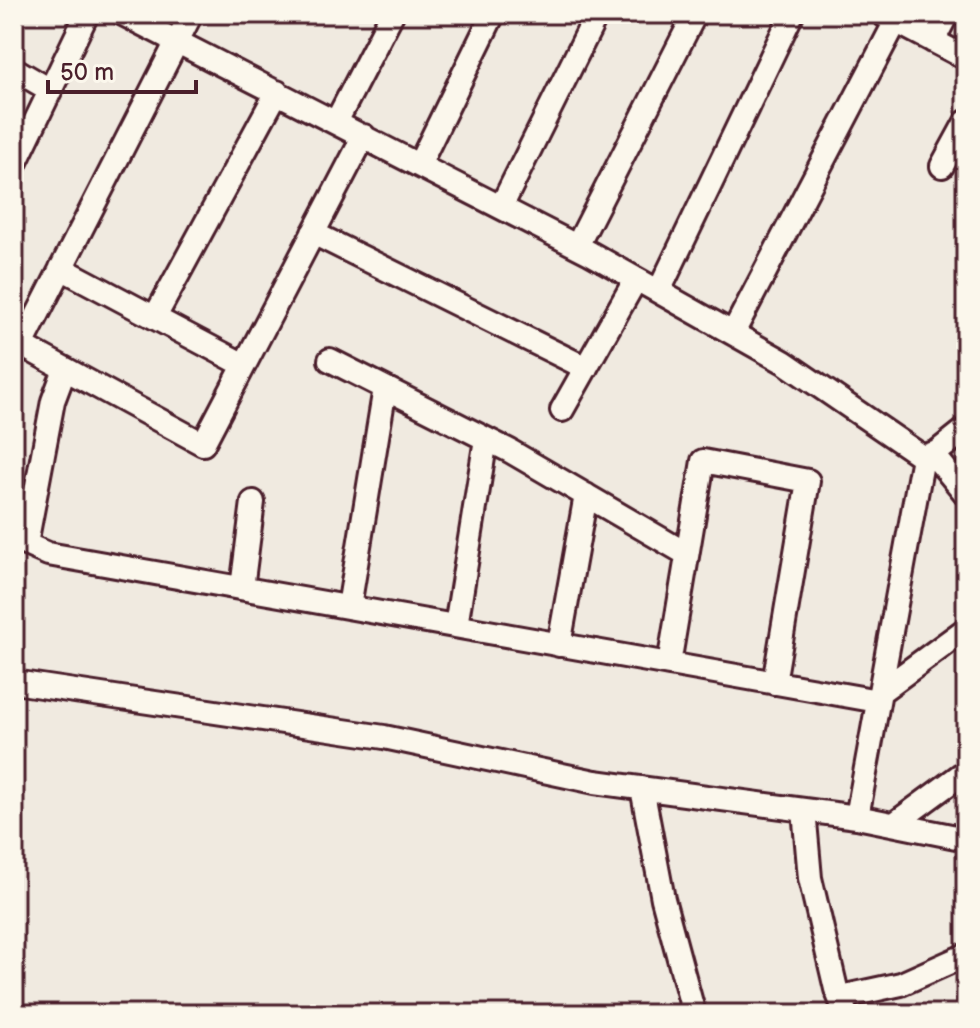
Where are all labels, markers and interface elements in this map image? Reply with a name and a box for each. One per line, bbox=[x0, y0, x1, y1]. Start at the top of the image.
scale bar bbox=[48, 44, 196, 94]
text: 50 m bbox=[60, 58, 114, 87]

